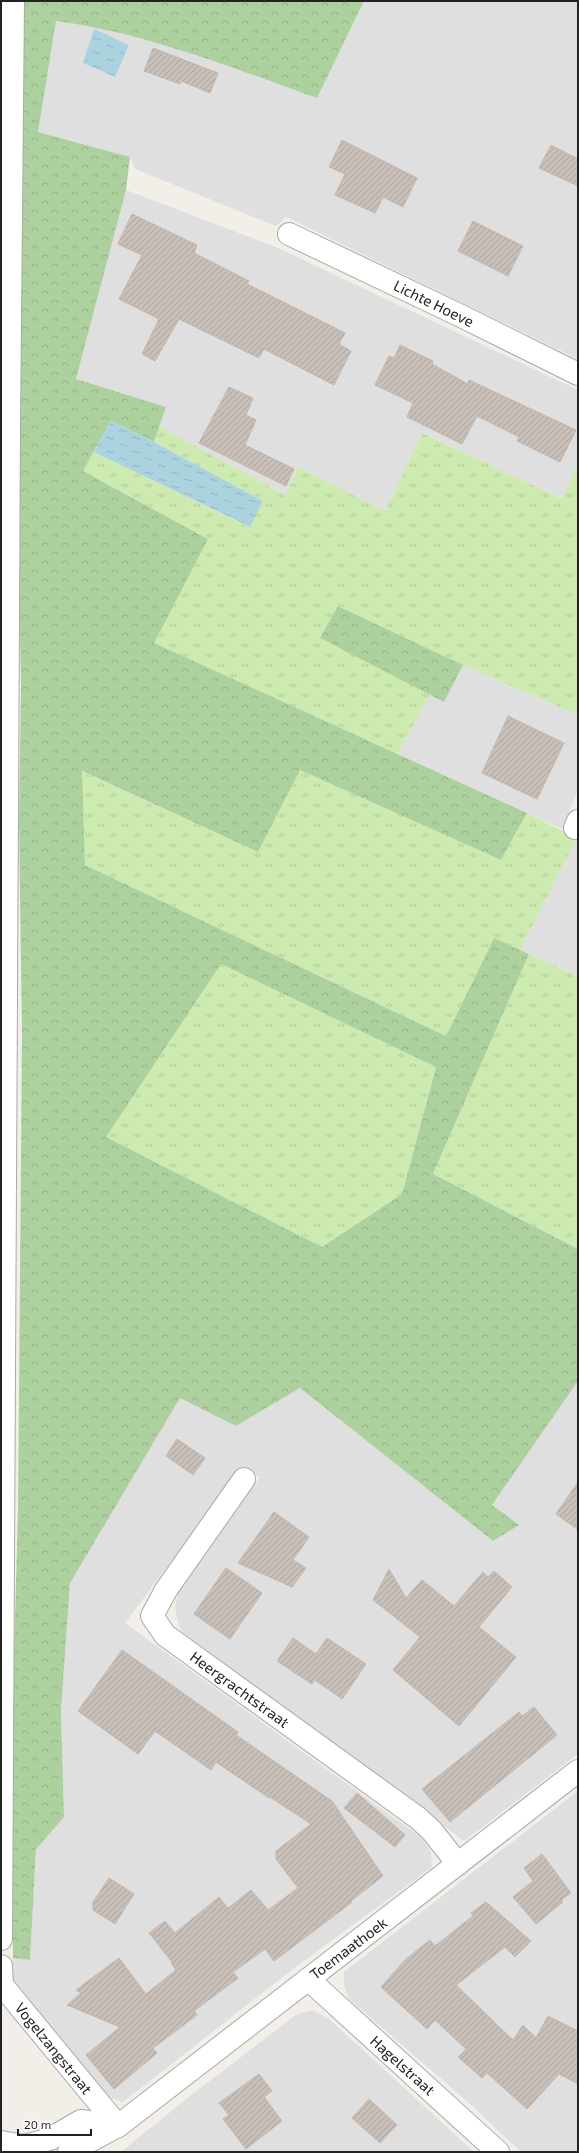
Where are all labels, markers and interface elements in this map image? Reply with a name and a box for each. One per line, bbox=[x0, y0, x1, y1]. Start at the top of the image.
street label: Lichte Hoeve bbox=[391, 276, 477, 330]
street label: Heergrachtstraat bbox=[187, 1647, 293, 1731]
street label: Toemaathoek bbox=[306, 1913, 390, 1983]
street label: Vogelzangstraat bbox=[12, 1999, 97, 2098]
street label: Hagelstraat bbox=[367, 2031, 439, 2099]
scale bar bbox=[18, 2111, 91, 2137]
text: 20 m bbox=[24, 2117, 51, 2131]

